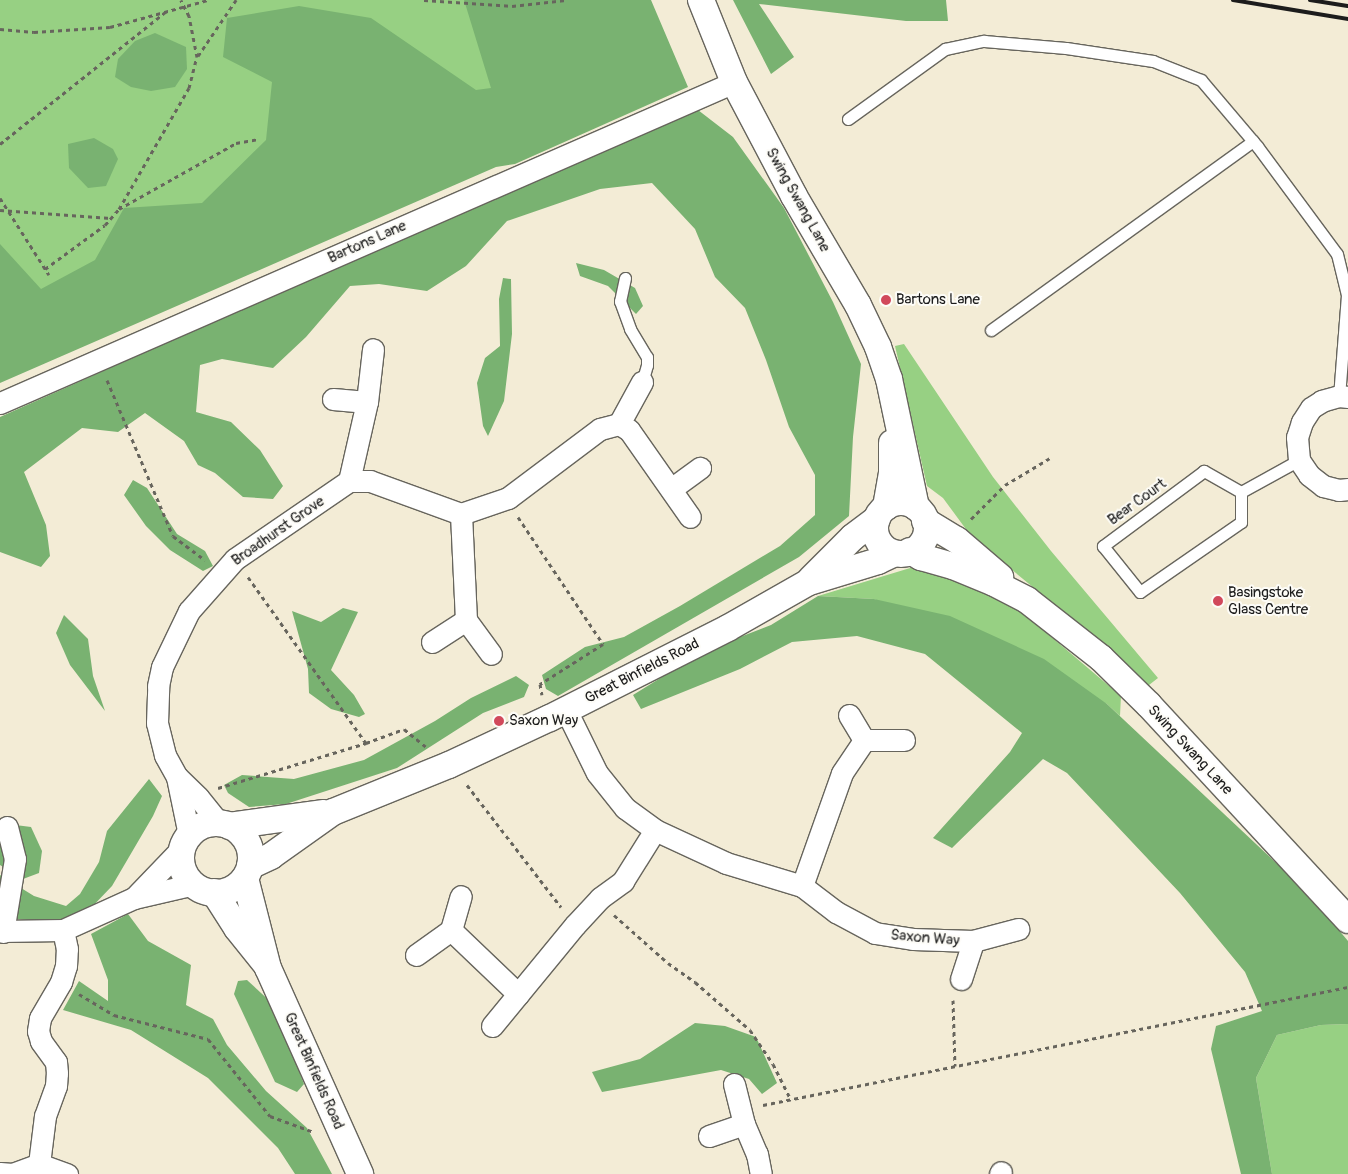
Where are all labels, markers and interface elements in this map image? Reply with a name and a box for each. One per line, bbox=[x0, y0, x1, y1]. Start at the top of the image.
street label: Swing Swang Lane bbox=[762, 145, 834, 255]
street label: Bartons Lane bbox=[325, 217, 409, 267]
place label: Bartons Lane bbox=[896, 291, 980, 309]
marker: Bartons Lane bbox=[880, 294, 892, 306]
street label: Bear Court bbox=[1104, 475, 1170, 529]
street label: Broadhurst Grove bbox=[228, 492, 328, 570]
place label: Basingstoke Glass Centre bbox=[1228, 583, 1308, 618]
marker: Basingstoke Glass Centre bbox=[1212, 595, 1224, 607]
street label: Great Binfields Road bbox=[582, 634, 702, 708]
street label: Swing Swang Lane bbox=[1144, 701, 1236, 799]
place label: Saxon Way bbox=[509, 712, 578, 730]
marker: Saxon Way bbox=[493, 715, 505, 727]
street label: Saxon Way bbox=[890, 926, 960, 950]
street label: Great Binfields Road bbox=[280, 1010, 348, 1132]

